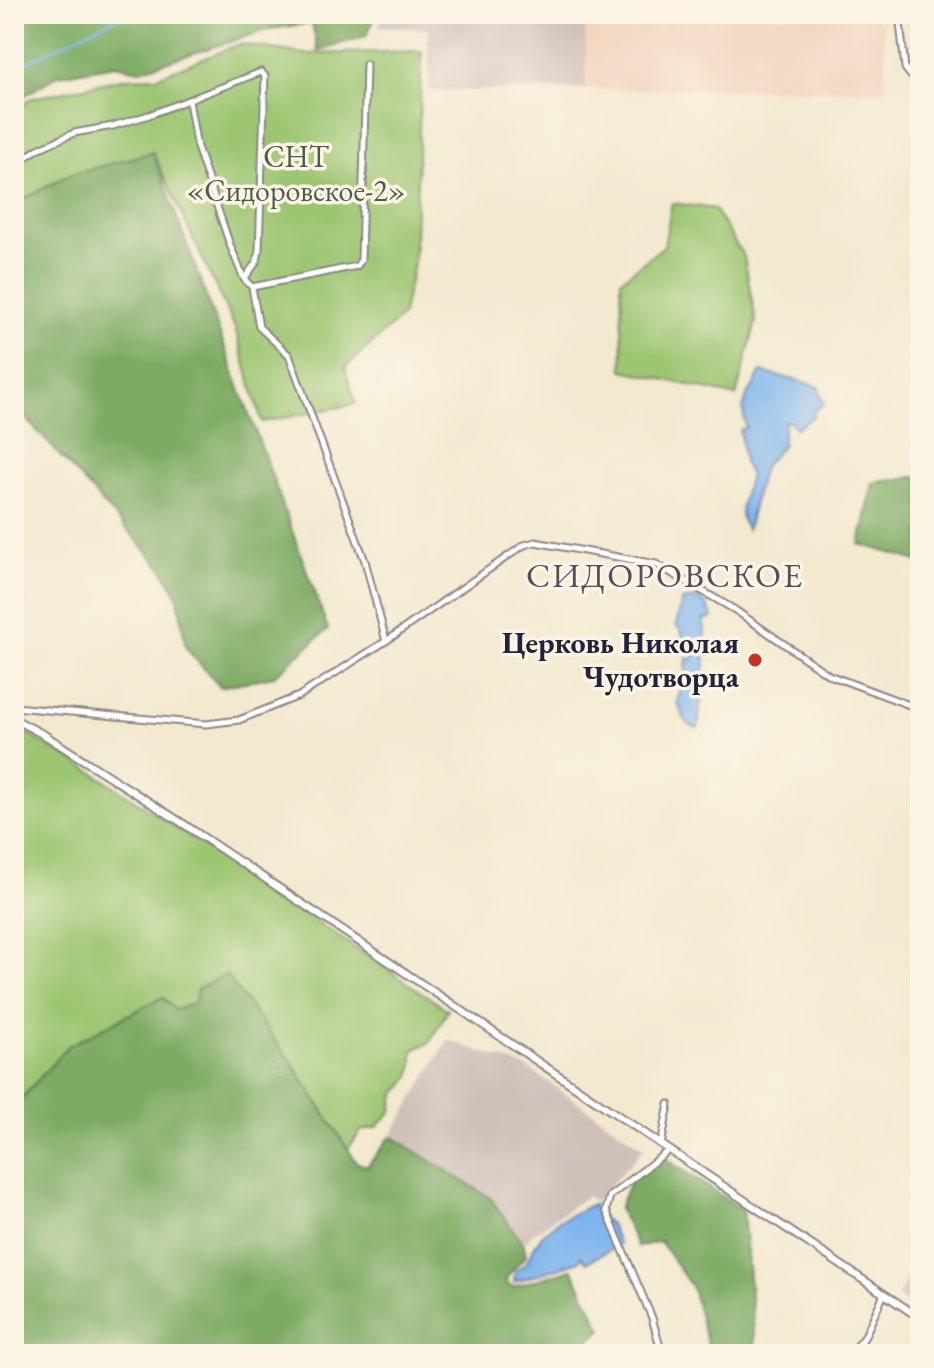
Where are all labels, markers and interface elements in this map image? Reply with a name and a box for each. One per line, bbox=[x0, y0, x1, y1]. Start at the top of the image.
park label: СНТ «Сидоровское-2» bbox=[186, 137, 406, 210]
district label: СИДОРОВСКОЕ bbox=[526, 553, 804, 597]
place label: Церковь Николая Чудотворца bbox=[502, 623, 740, 696]
marker: Церковь Николая Чудотворца bbox=[746, 651, 764, 669]

